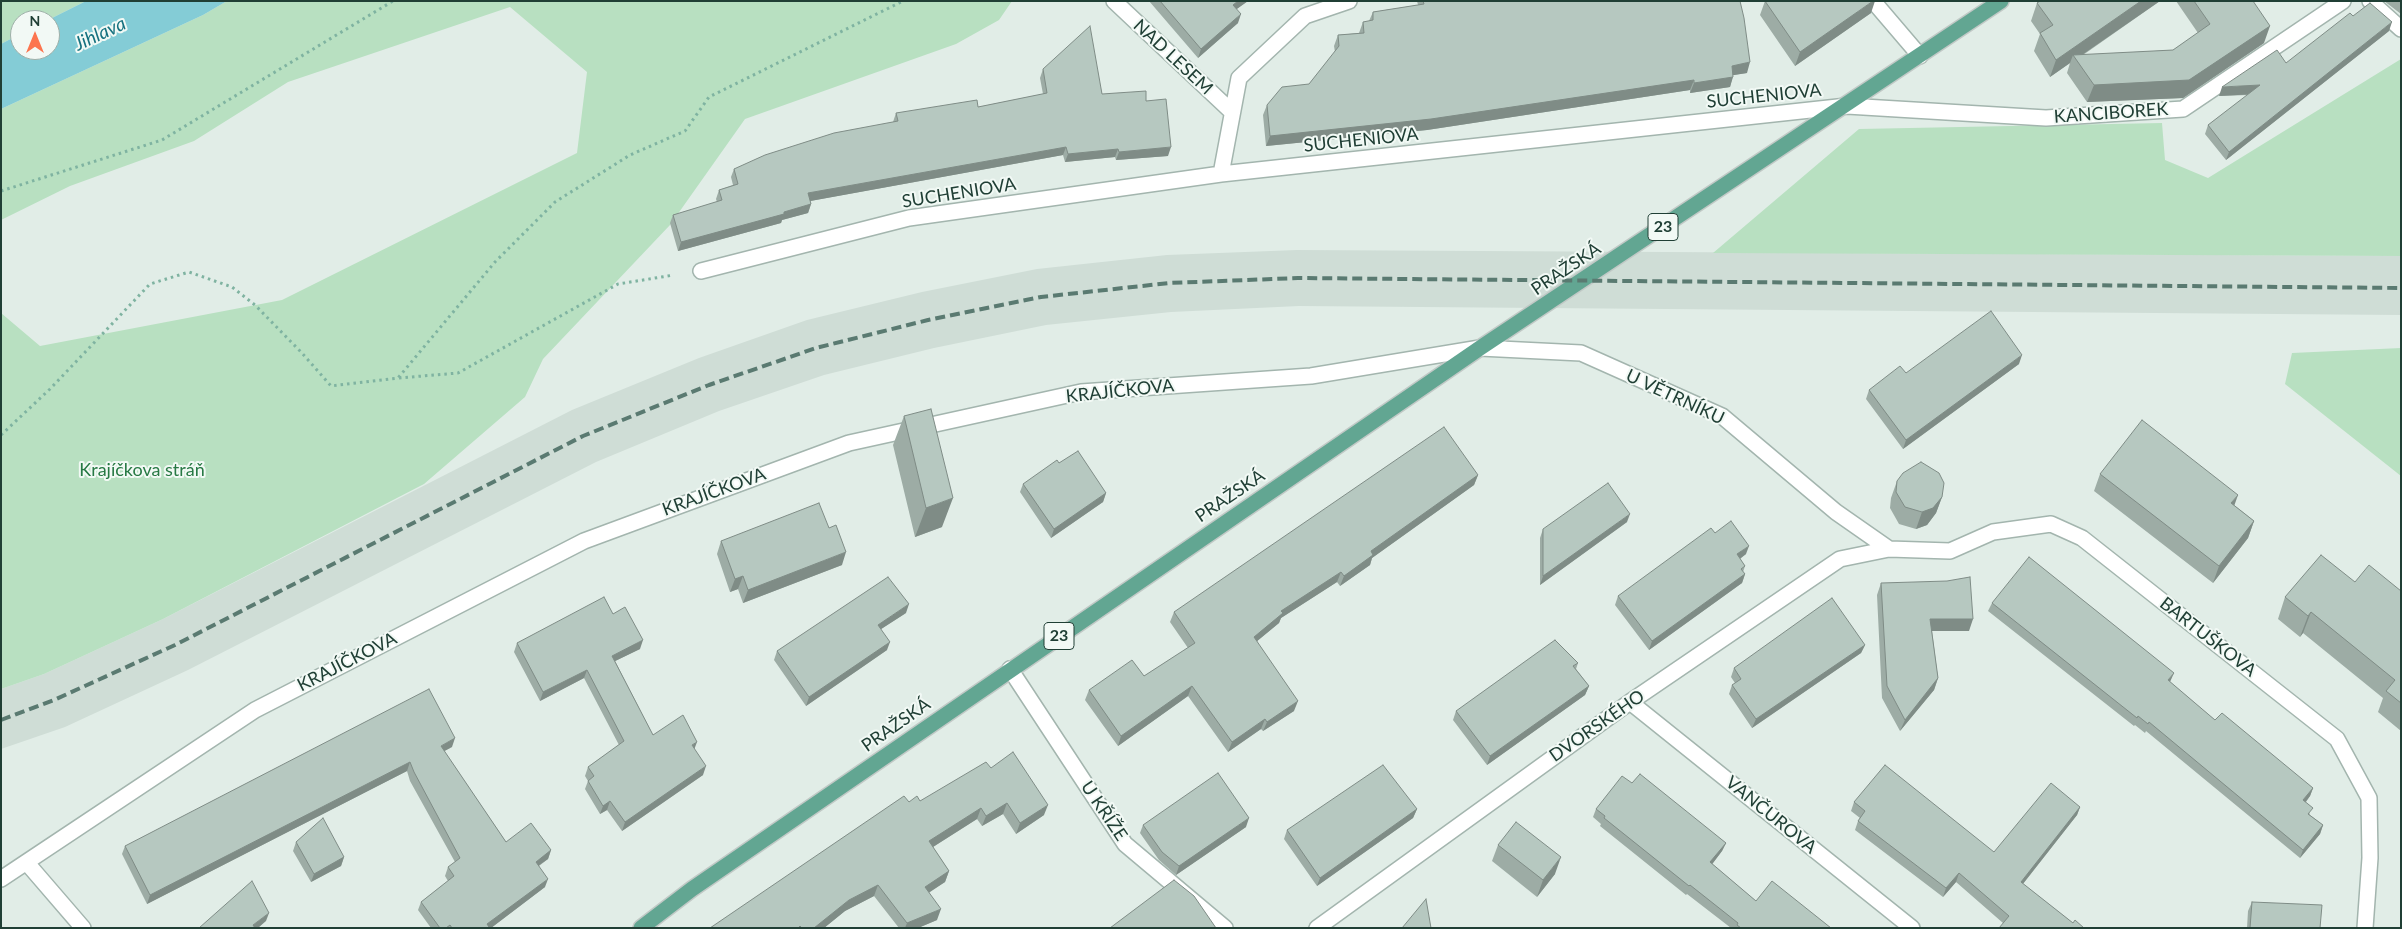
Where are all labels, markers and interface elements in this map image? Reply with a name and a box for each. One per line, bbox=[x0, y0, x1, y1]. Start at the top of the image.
north arrow bbox=[10, 10, 60, 60]
text: N bbox=[30, 12, 40, 29]
water label: Jihlava bbox=[71, 12, 129, 56]
street label: NAD LESEM bbox=[1129, 15, 1217, 99]
street label: SUCHENIOVA bbox=[1705, 79, 1823, 113]
street label: KANCIBOREK bbox=[2053, 98, 2169, 128]
street label: SUCHENIOVA bbox=[1302, 123, 1420, 157]
street label: SUCHENIOVA bbox=[900, 173, 1018, 213]
road number: 23 bbox=[1648, 213, 1678, 240]
street label: PRAŽSKÁ bbox=[1527, 238, 1605, 300]
street label: U VĚTRNÍKU bbox=[1622, 365, 1728, 429]
street label: KRAJÍČKOVA bbox=[1065, 375, 1175, 407]
park label: Krajíčkova stráň bbox=[79, 459, 205, 481]
street label: KRAJÍČKOVA bbox=[659, 463, 769, 521]
street label: PRAŽSKÁ bbox=[1191, 465, 1269, 527]
street label: BARTUŠKOVA bbox=[2155, 593, 2261, 681]
road number: 23 bbox=[1044, 622, 1074, 650]
street label: KRAJÍČKOVA bbox=[294, 628, 400, 696]
street label: DVORSKÉHO bbox=[1545, 685, 1649, 767]
street label: PRAŽSKÁ bbox=[857, 694, 935, 756]
street label: VANČUROVA bbox=[1721, 772, 1821, 858]
street label: U KŘÍŽE bbox=[1076, 777, 1132, 845]

